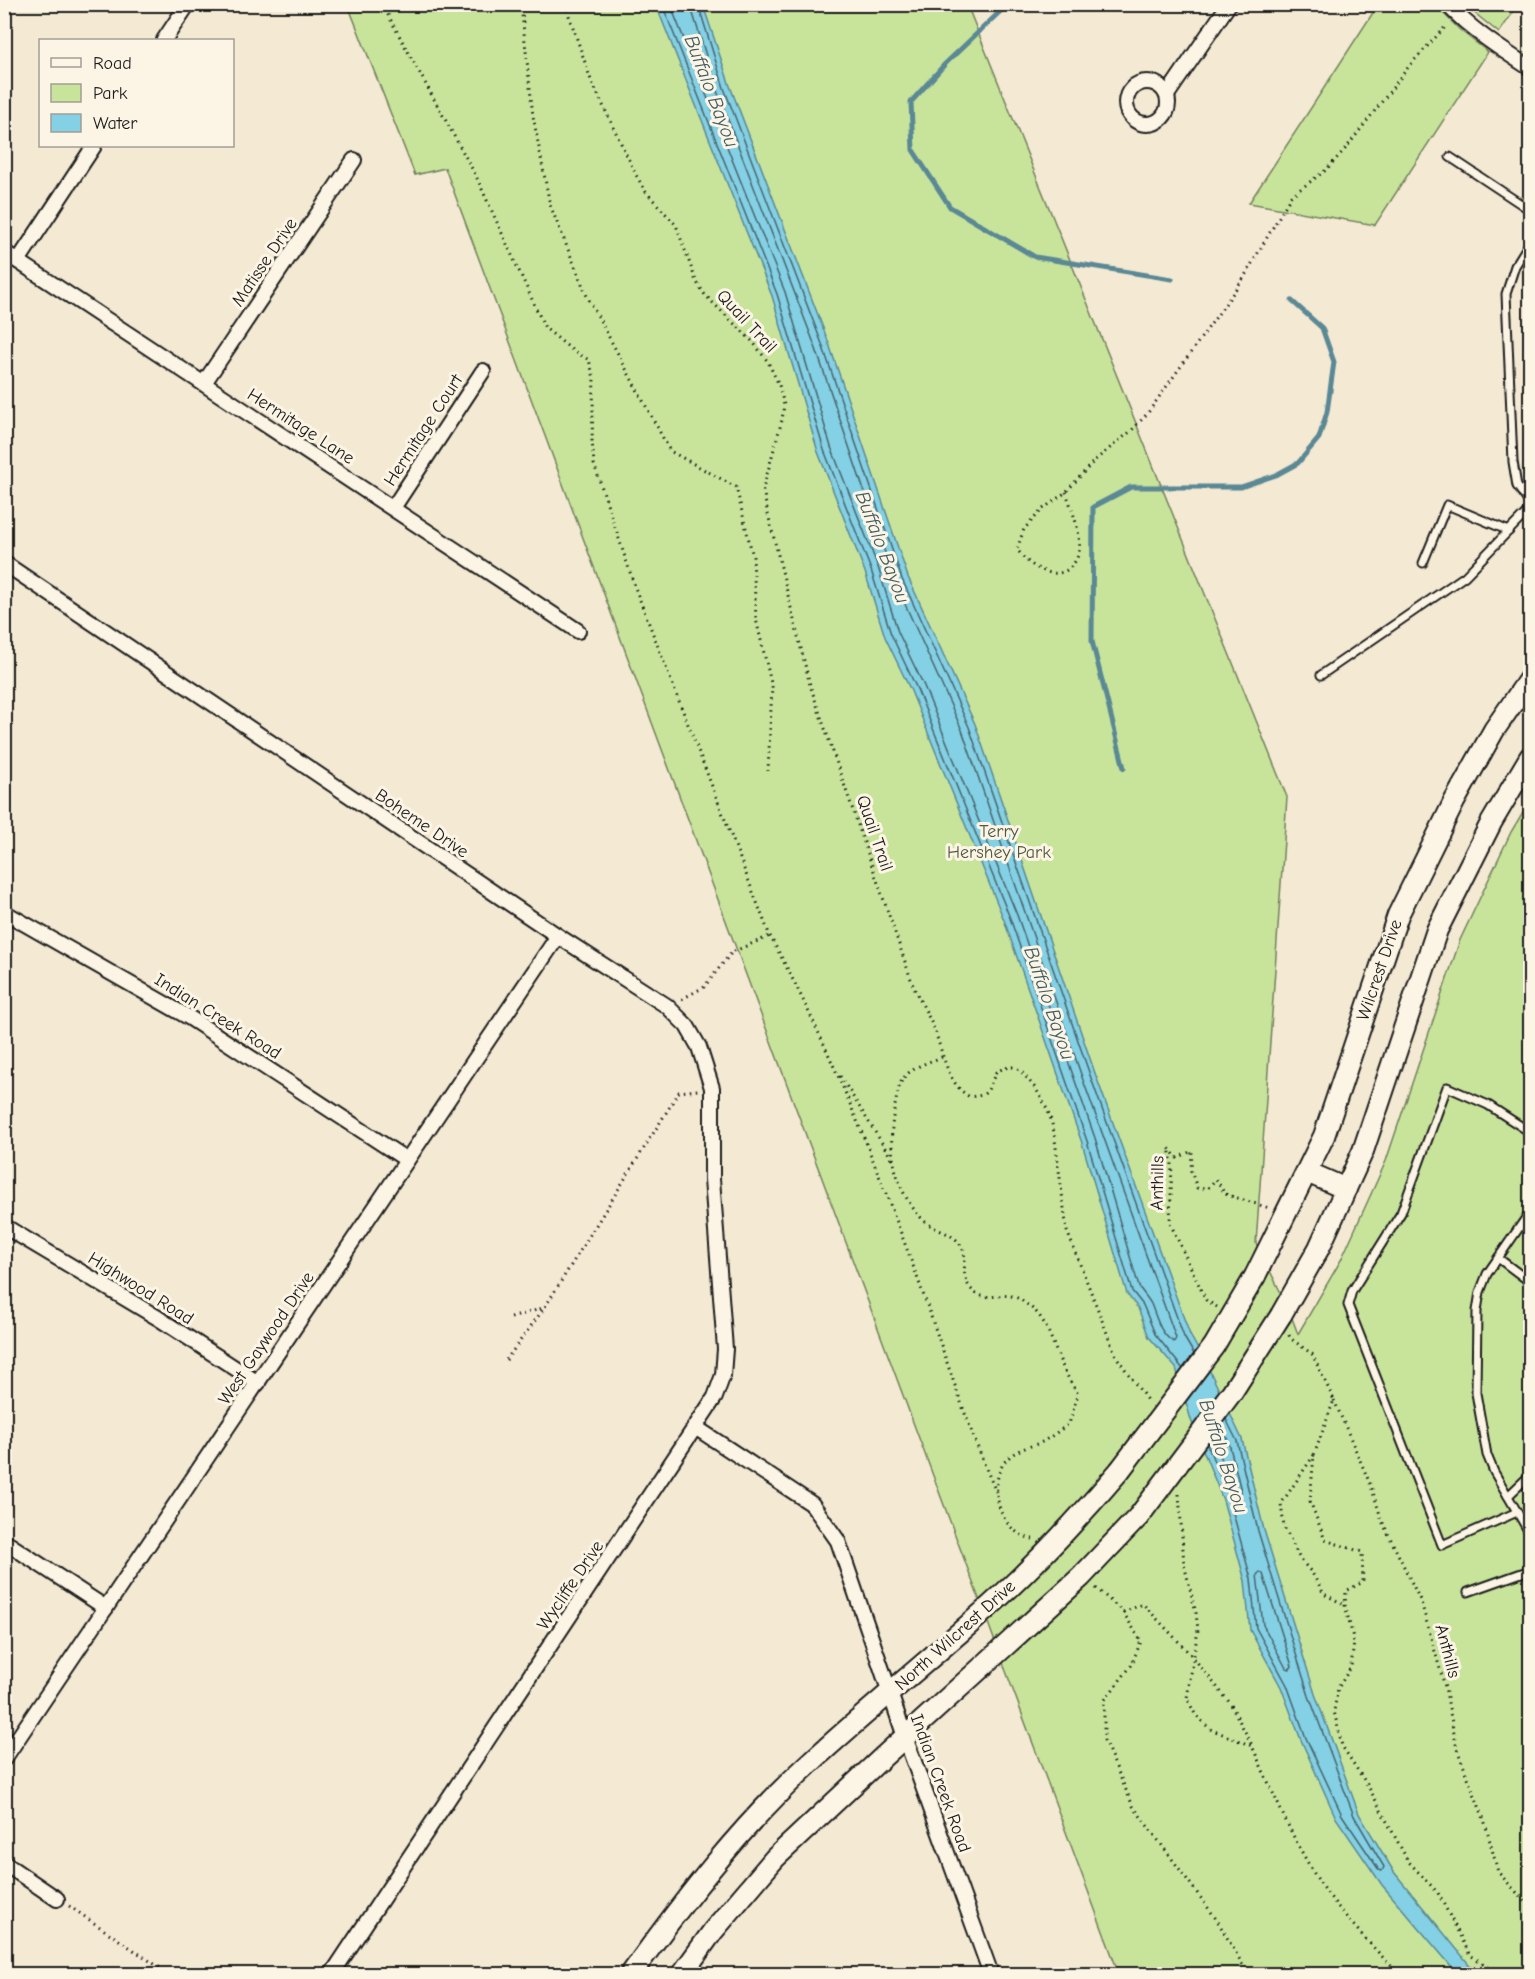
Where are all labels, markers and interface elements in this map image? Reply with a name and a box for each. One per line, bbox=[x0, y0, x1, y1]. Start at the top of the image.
water label: Buffalo Bayou bbox=[680, 32, 743, 151]
legend bbox=[39, 39, 234, 147]
text: Road bbox=[93, 53, 132, 74]
text: Park bbox=[93, 83, 128, 104]
text: Water bbox=[93, 113, 138, 134]
street label: Matisse Drive bbox=[227, 214, 302, 311]
street label: Quail Trail bbox=[712, 285, 781, 357]
street label: Hermitage Court bbox=[380, 370, 468, 490]
street label: Hermitage Lane bbox=[243, 384, 358, 469]
water label: Buffalo Bayou bbox=[851, 488, 914, 607]
street label: Boheme Drive bbox=[371, 785, 472, 862]
street label: Quail Trail bbox=[852, 792, 897, 874]
park label: Terry Hershey Park bbox=[947, 821, 1051, 863]
street label: Wilcrest Drive bbox=[1352, 917, 1407, 1023]
water label: Buffalo Bayou bbox=[1019, 943, 1080, 1063]
street label: Indian Creek Road bbox=[151, 969, 285, 1064]
street label: Anthills bbox=[1147, 1155, 1168, 1211]
street label: Highwood Road bbox=[84, 1248, 197, 1329]
street label: West Gaywood Drive bbox=[214, 1268, 319, 1409]
water label: Buffalo Bayou bbox=[1194, 1396, 1253, 1516]
street label: Wycliffe Drive bbox=[533, 1536, 608, 1634]
street label: North Wilcrest Drive bbox=[891, 1576, 1020, 1695]
street label: Anthills bbox=[1430, 1622, 1465, 1680]
street label: Indian Creek Road bbox=[906, 1711, 975, 1855]

